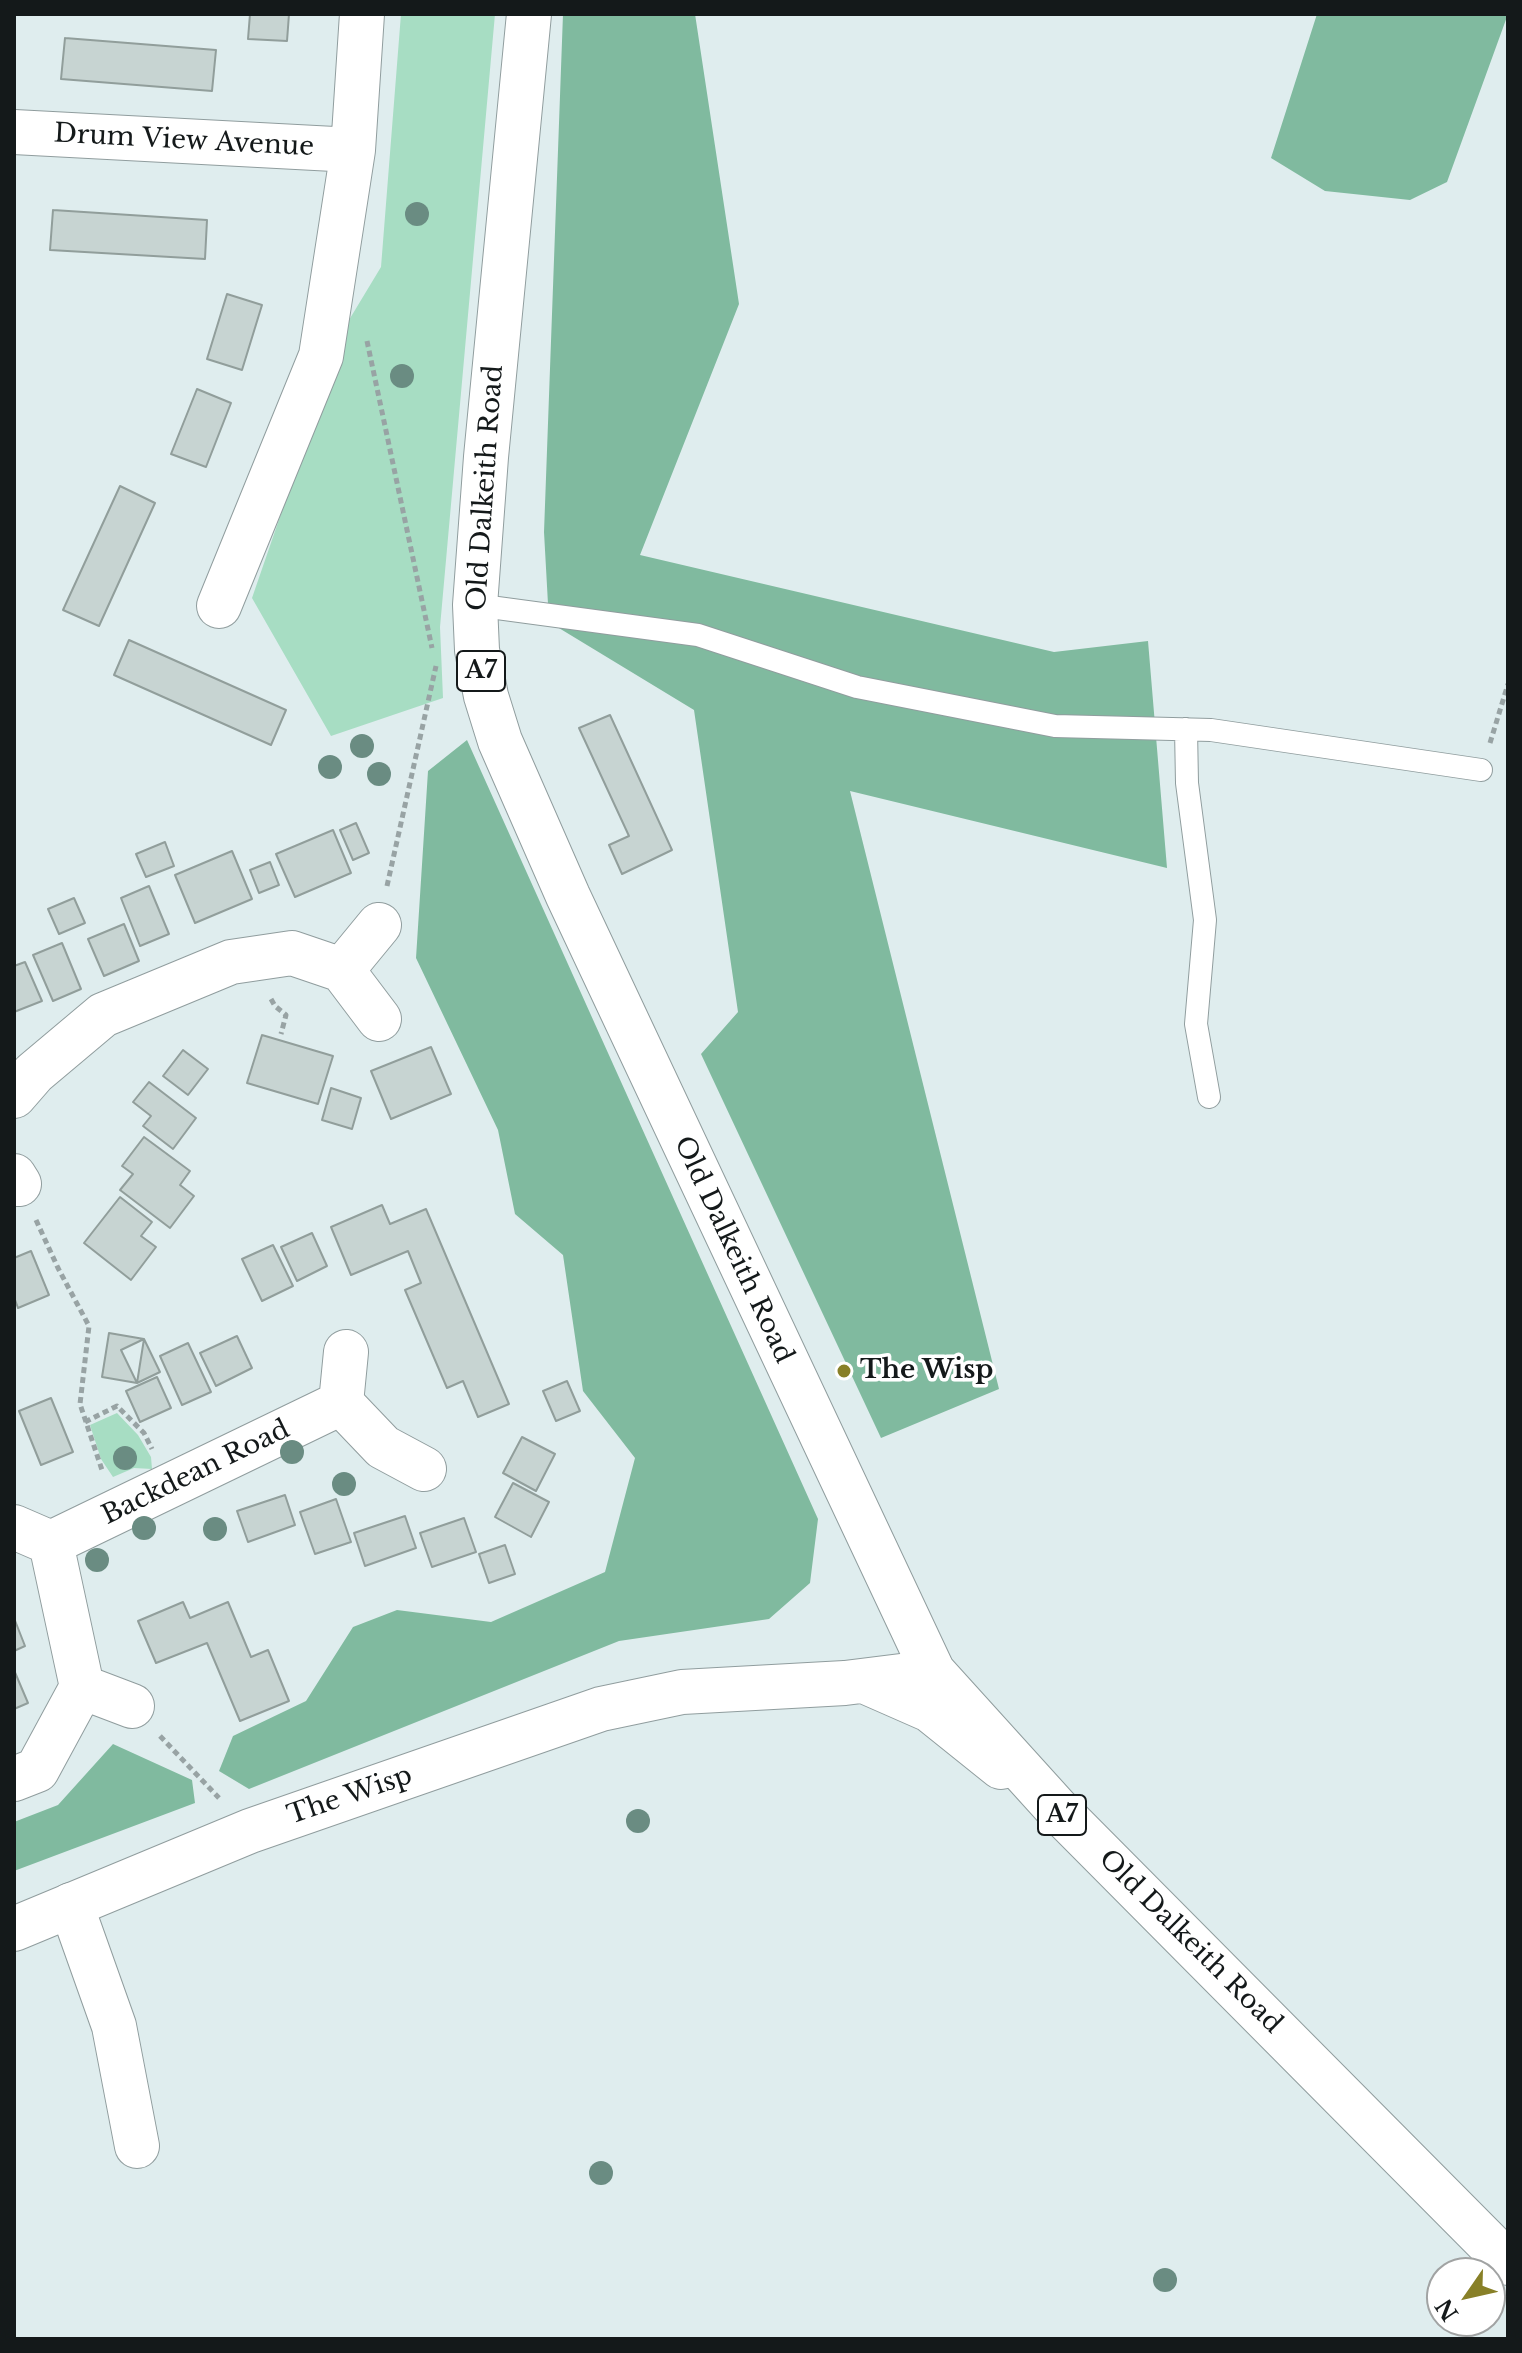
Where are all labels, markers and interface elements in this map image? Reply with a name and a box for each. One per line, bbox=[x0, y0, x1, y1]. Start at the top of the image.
street label: Drum View Avenue bbox=[53, 119, 315, 163]
street label: Old Dalkeith Road bbox=[462, 364, 510, 612]
road number: A7 bbox=[457, 651, 505, 691]
street label: Old Dalkeith Road bbox=[667, 1132, 799, 1368]
place label: The Wisp bbox=[860, 1355, 993, 1387]
marker: The Wisp bbox=[835, 1362, 853, 1380]
street label: Backdean Road bbox=[97, 1414, 295, 1532]
street label: The Wisp bbox=[284, 1760, 416, 1832]
road number: A7 bbox=[1038, 1795, 1086, 1835]
street label: Old Dalkeith Road bbox=[1092, 1844, 1288, 2040]
north arrow bbox=[1426, 2257, 1506, 2337]
text: N bbox=[1430, 2293, 1464, 2326]

